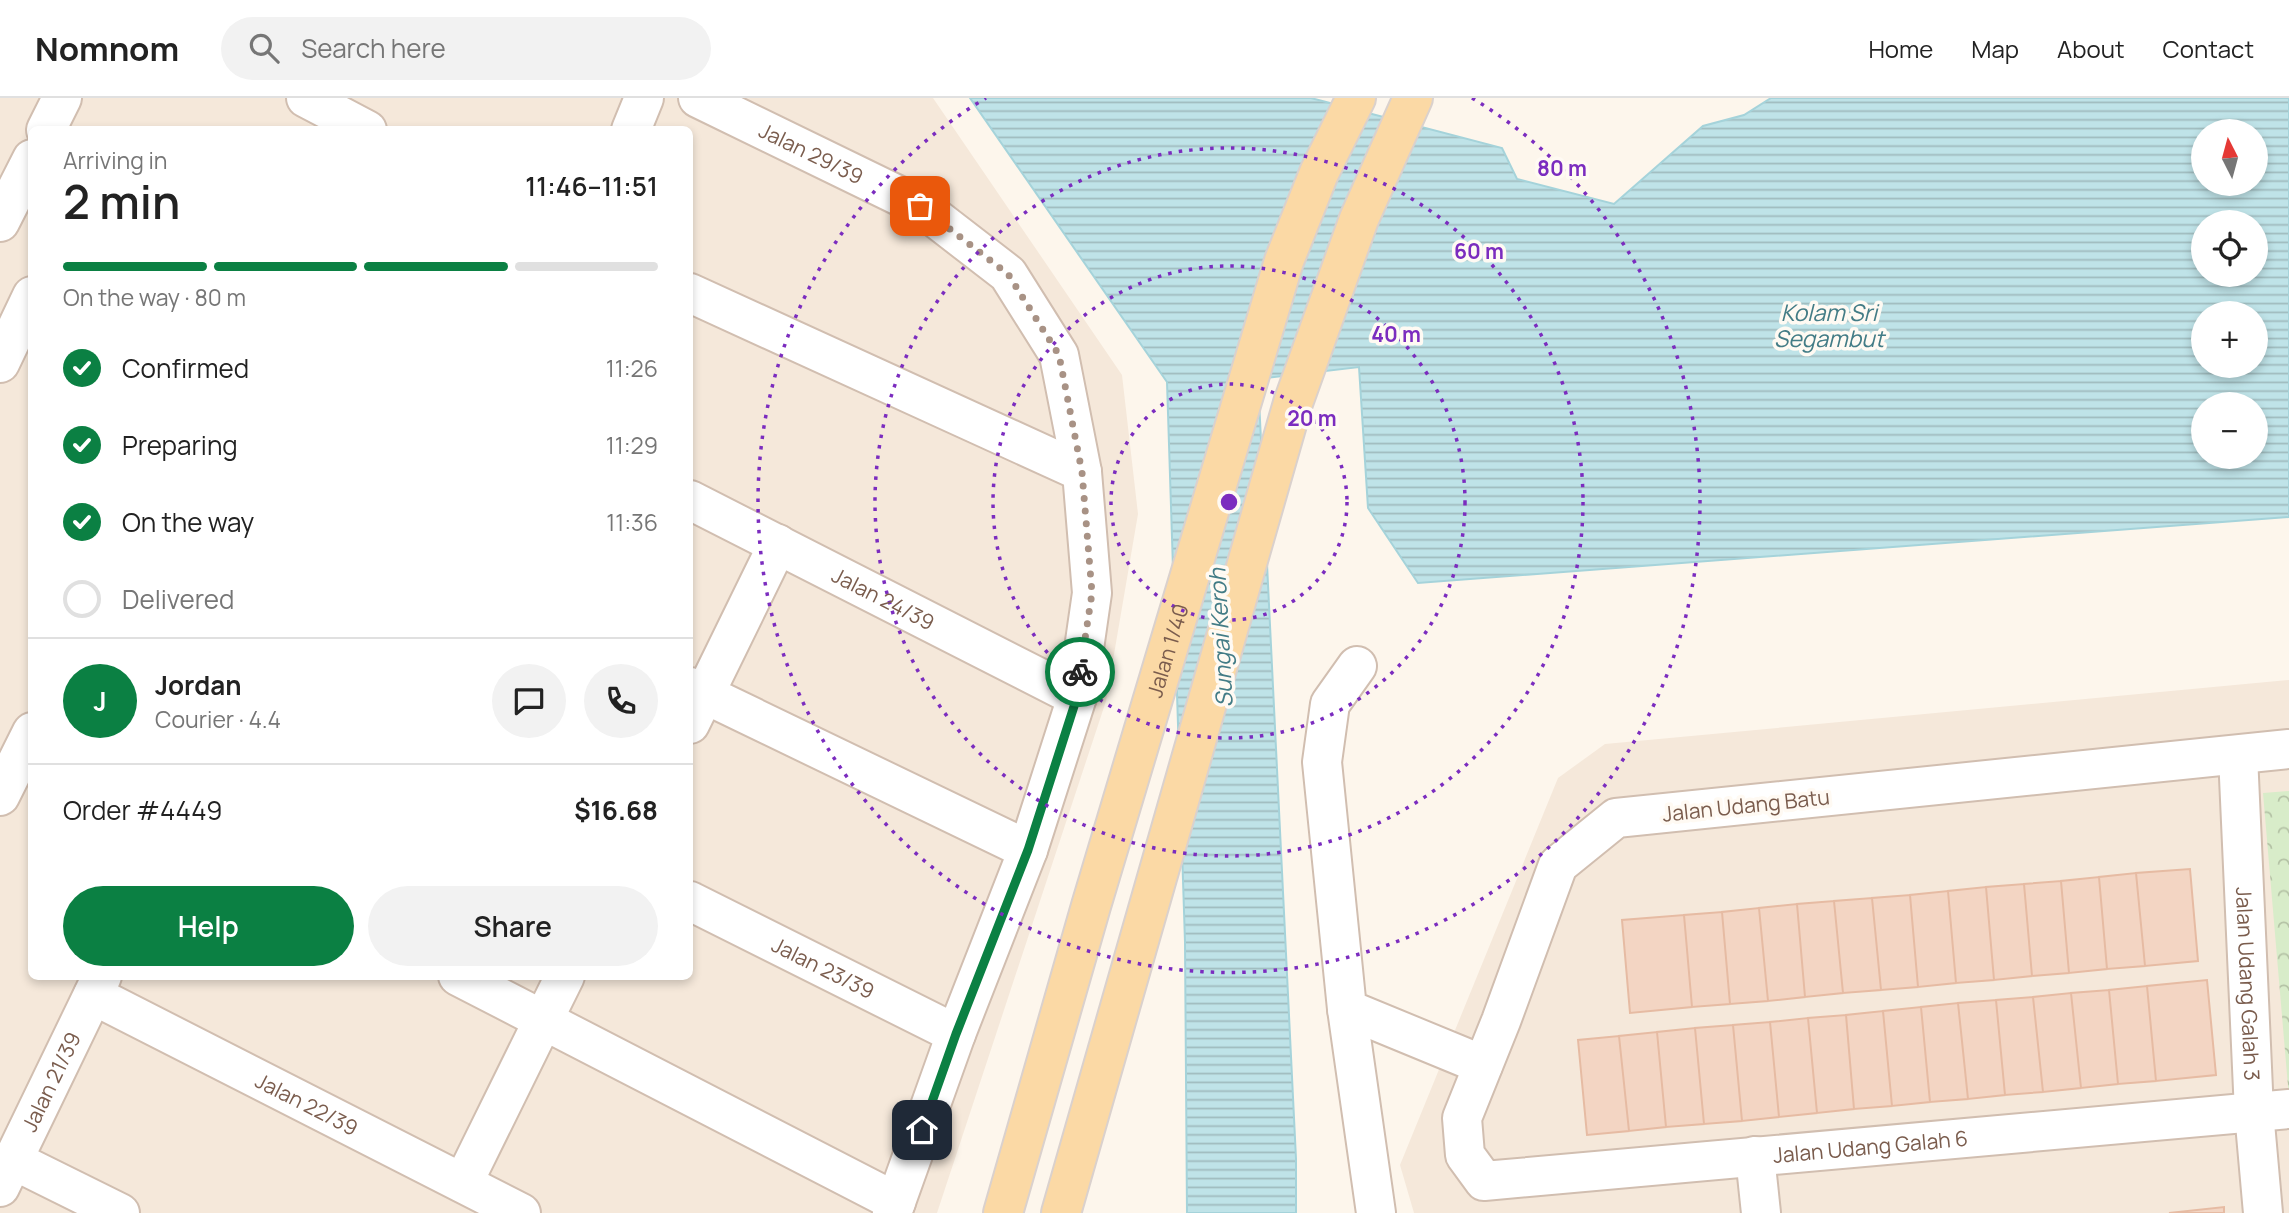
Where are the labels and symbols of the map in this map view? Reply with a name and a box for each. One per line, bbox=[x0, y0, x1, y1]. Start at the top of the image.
street label: Jalan 29/39 bbox=[755, 116, 868, 190]
north arrow bbox=[2191, 119, 2268, 196]
text: 80 m bbox=[1537, 154, 1587, 182]
pin bbox=[890, 176, 950, 236]
text: 60 m bbox=[1454, 237, 1504, 265]
water label: Kolam Sri Segambut bbox=[1774, 296, 1887, 354]
text: 40 m bbox=[1371, 320, 1421, 348]
text: 20 m bbox=[1287, 404, 1337, 432]
centre of rings bbox=[1217, 490, 1241, 514]
street label: Jalan 24/39 bbox=[827, 561, 939, 636]
water label: Sungai Keroh bbox=[1200, 566, 1240, 708]
street label: Jalan 1/40 bbox=[1140, 600, 1195, 701]
courier bbox=[1045, 637, 1115, 707]
street label: Jalan Udang Batu bbox=[1661, 782, 1831, 828]
street label: Jalan Udang Galah 3 bbox=[2230, 886, 2267, 1081]
street label: Jalan 23/39 bbox=[767, 930, 879, 1005]
street label: Jalan 21/39 bbox=[15, 1027, 87, 1136]
street label: Jalan 22/39 bbox=[251, 1066, 363, 1142]
pin bbox=[892, 1100, 952, 1160]
street label: Jalan Udang Galah 6 bbox=[1772, 1124, 1969, 1169]

